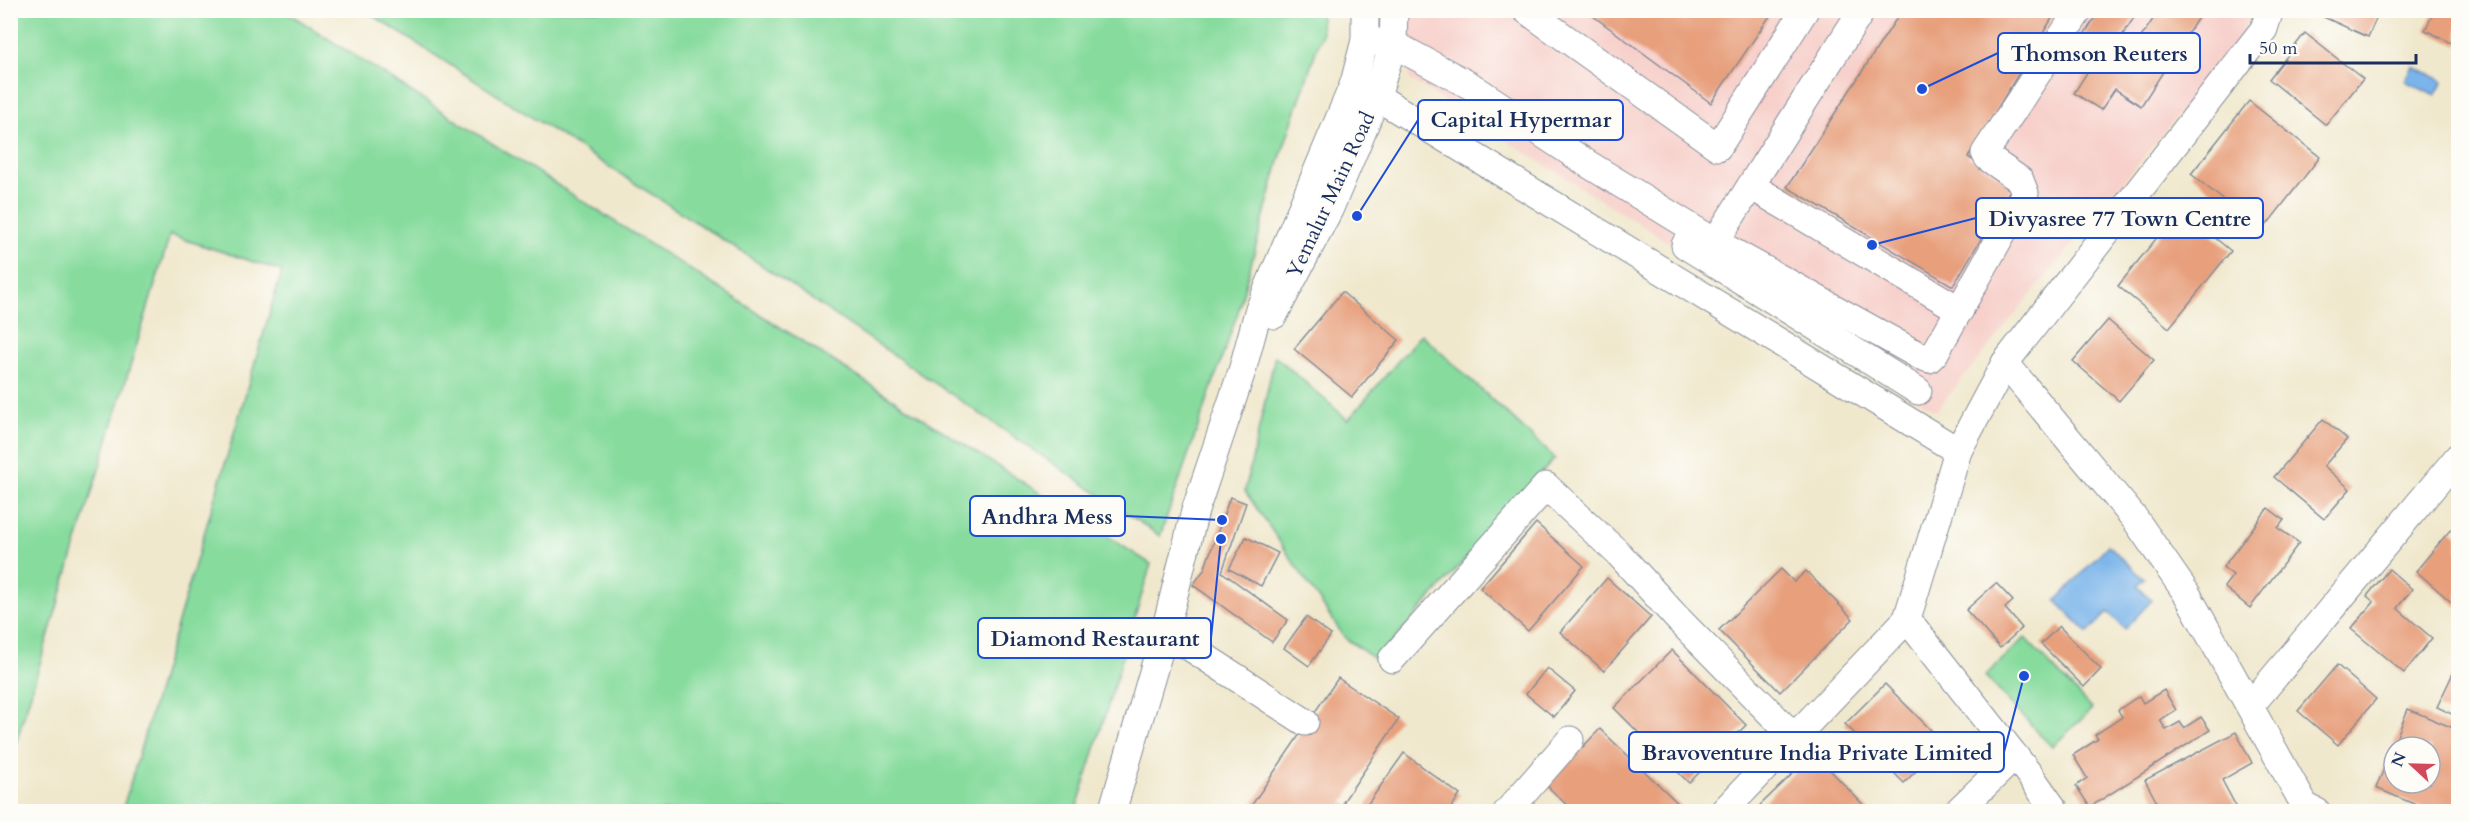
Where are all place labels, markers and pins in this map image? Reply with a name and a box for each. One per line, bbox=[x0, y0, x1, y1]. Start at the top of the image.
callout: Thomson Reuters bbox=[1998, 33, 2200, 73]
callout: Capital Hypermar bbox=[1418, 100, 1623, 140]
callout: Divyasree 77 Town Centre bbox=[1976, 198, 2263, 238]
callout: Andhra Mess bbox=[970, 496, 1125, 536]
callout: Diamond Restaurant bbox=[978, 618, 1211, 658]
callout: Bravoventure India Private Limited bbox=[1629, 732, 2004, 772]

